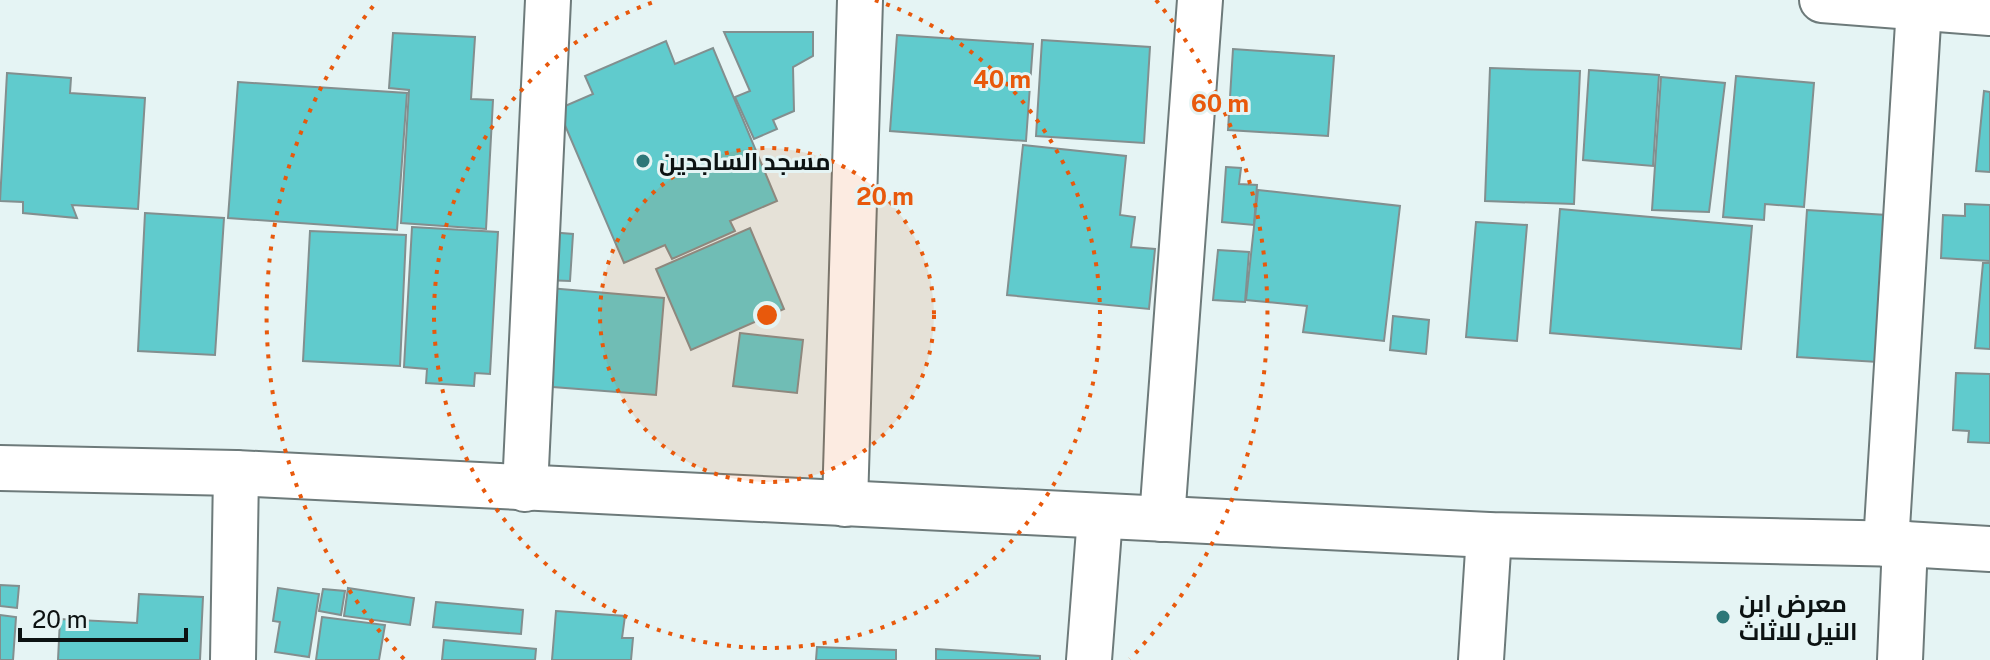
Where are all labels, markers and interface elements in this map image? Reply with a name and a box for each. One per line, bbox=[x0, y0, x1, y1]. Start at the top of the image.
text: 40 m bbox=[973, 65, 1031, 93]
text: 60 m bbox=[1191, 89, 1249, 117]
place label: مسجد الساجدين bbox=[659, 147, 831, 176]
marker: مسجد الساجدين bbox=[634, 152, 652, 170]
text: 20 m bbox=[856, 182, 914, 210]
centre of rings bbox=[753, 301, 781, 329]
place label: معرض ابن النيل للاثاث bbox=[1739, 589, 1857, 646]
scale bar bbox=[20, 592, 186, 642]
text: 20 m bbox=[32, 605, 88, 633]
marker: معرض ابن النيل للاثاث bbox=[1714, 608, 1732, 626]

